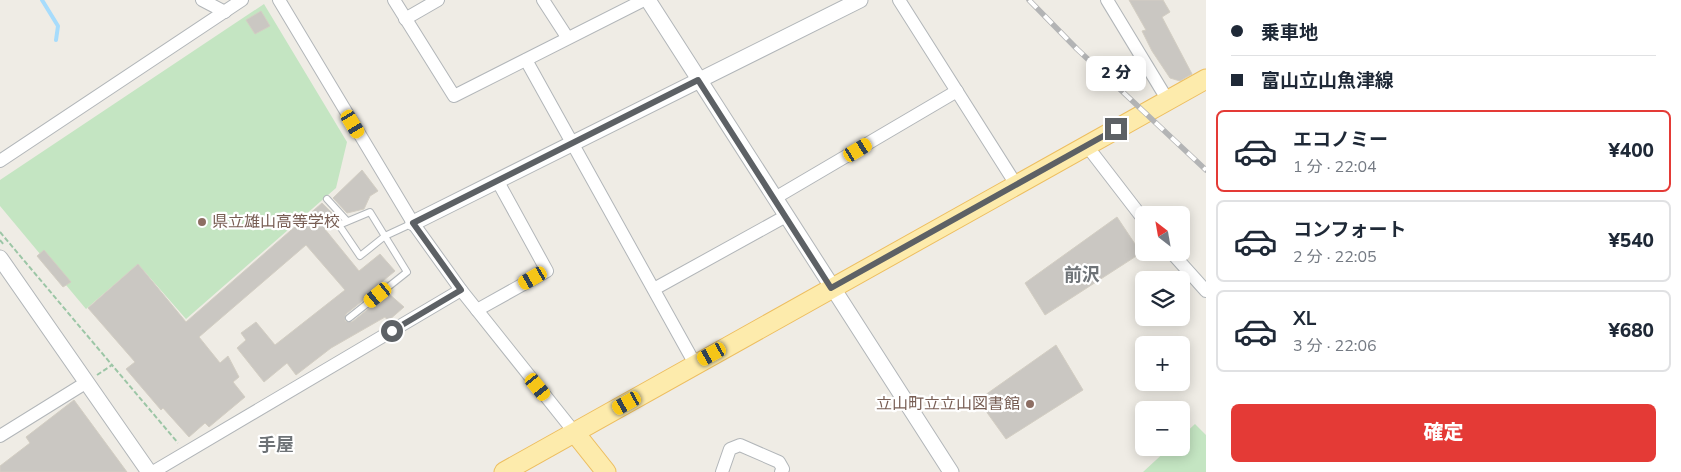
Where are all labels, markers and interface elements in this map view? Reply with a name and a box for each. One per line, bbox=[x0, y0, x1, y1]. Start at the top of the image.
text: 乗車地 bbox=[1261, 20, 1318, 46]
callout: 2 分 bbox=[1086, 56, 1146, 92]
text: 2 分 bbox=[1101, 62, 1131, 84]
text: 富山立山魚津線 bbox=[1261, 68, 1394, 94]
car bbox=[338, 107, 367, 141]
route end bbox=[1105, 118, 1127, 140]
text: エコノミー bbox=[1293, 127, 1388, 153]
icon: car bbox=[1233, 129, 1278, 174]
car bbox=[841, 136, 874, 164]
text: ¥400 bbox=[1608, 138, 1654, 164]
text: 1 分 · 22:04 bbox=[1293, 156, 1377, 178]
north arrow bbox=[1135, 206, 1190, 261]
map controls bbox=[1135, 206, 1190, 456]
place label: 県立雄山高等学校 bbox=[212, 211, 340, 233]
marker: 県立雄山高等学校 bbox=[196, 216, 208, 228]
text: コンフォート bbox=[1293, 217, 1406, 243]
icon: car bbox=[1233, 219, 1278, 264]
text: ¥540 bbox=[1608, 228, 1654, 254]
text: 2 分 · 22:05 bbox=[1293, 246, 1377, 268]
district label: 前沢 bbox=[1064, 263, 1100, 287]
car bbox=[516, 264, 549, 292]
button: layers bbox=[1135, 271, 1190, 326]
car bbox=[361, 280, 394, 310]
text: XL bbox=[1293, 306, 1316, 332]
icon: car bbox=[1233, 309, 1278, 354]
text: ¥680 bbox=[1608, 318, 1654, 344]
route start bbox=[381, 320, 403, 342]
text: 3 分 · 22:06 bbox=[1293, 335, 1377, 357]
button: + bbox=[1135, 336, 1190, 391]
car bbox=[695, 340, 728, 368]
car bbox=[522, 371, 553, 403]
car bbox=[610, 389, 643, 417]
place label: 立山町立立山図書館 bbox=[876, 393, 1020, 415]
marker: 立山町立立山図書館 bbox=[1024, 398, 1036, 410]
button: − bbox=[1135, 401, 1190, 456]
button: 確定 bbox=[1231, 404, 1656, 462]
district label: 手屋 bbox=[258, 433, 294, 457]

